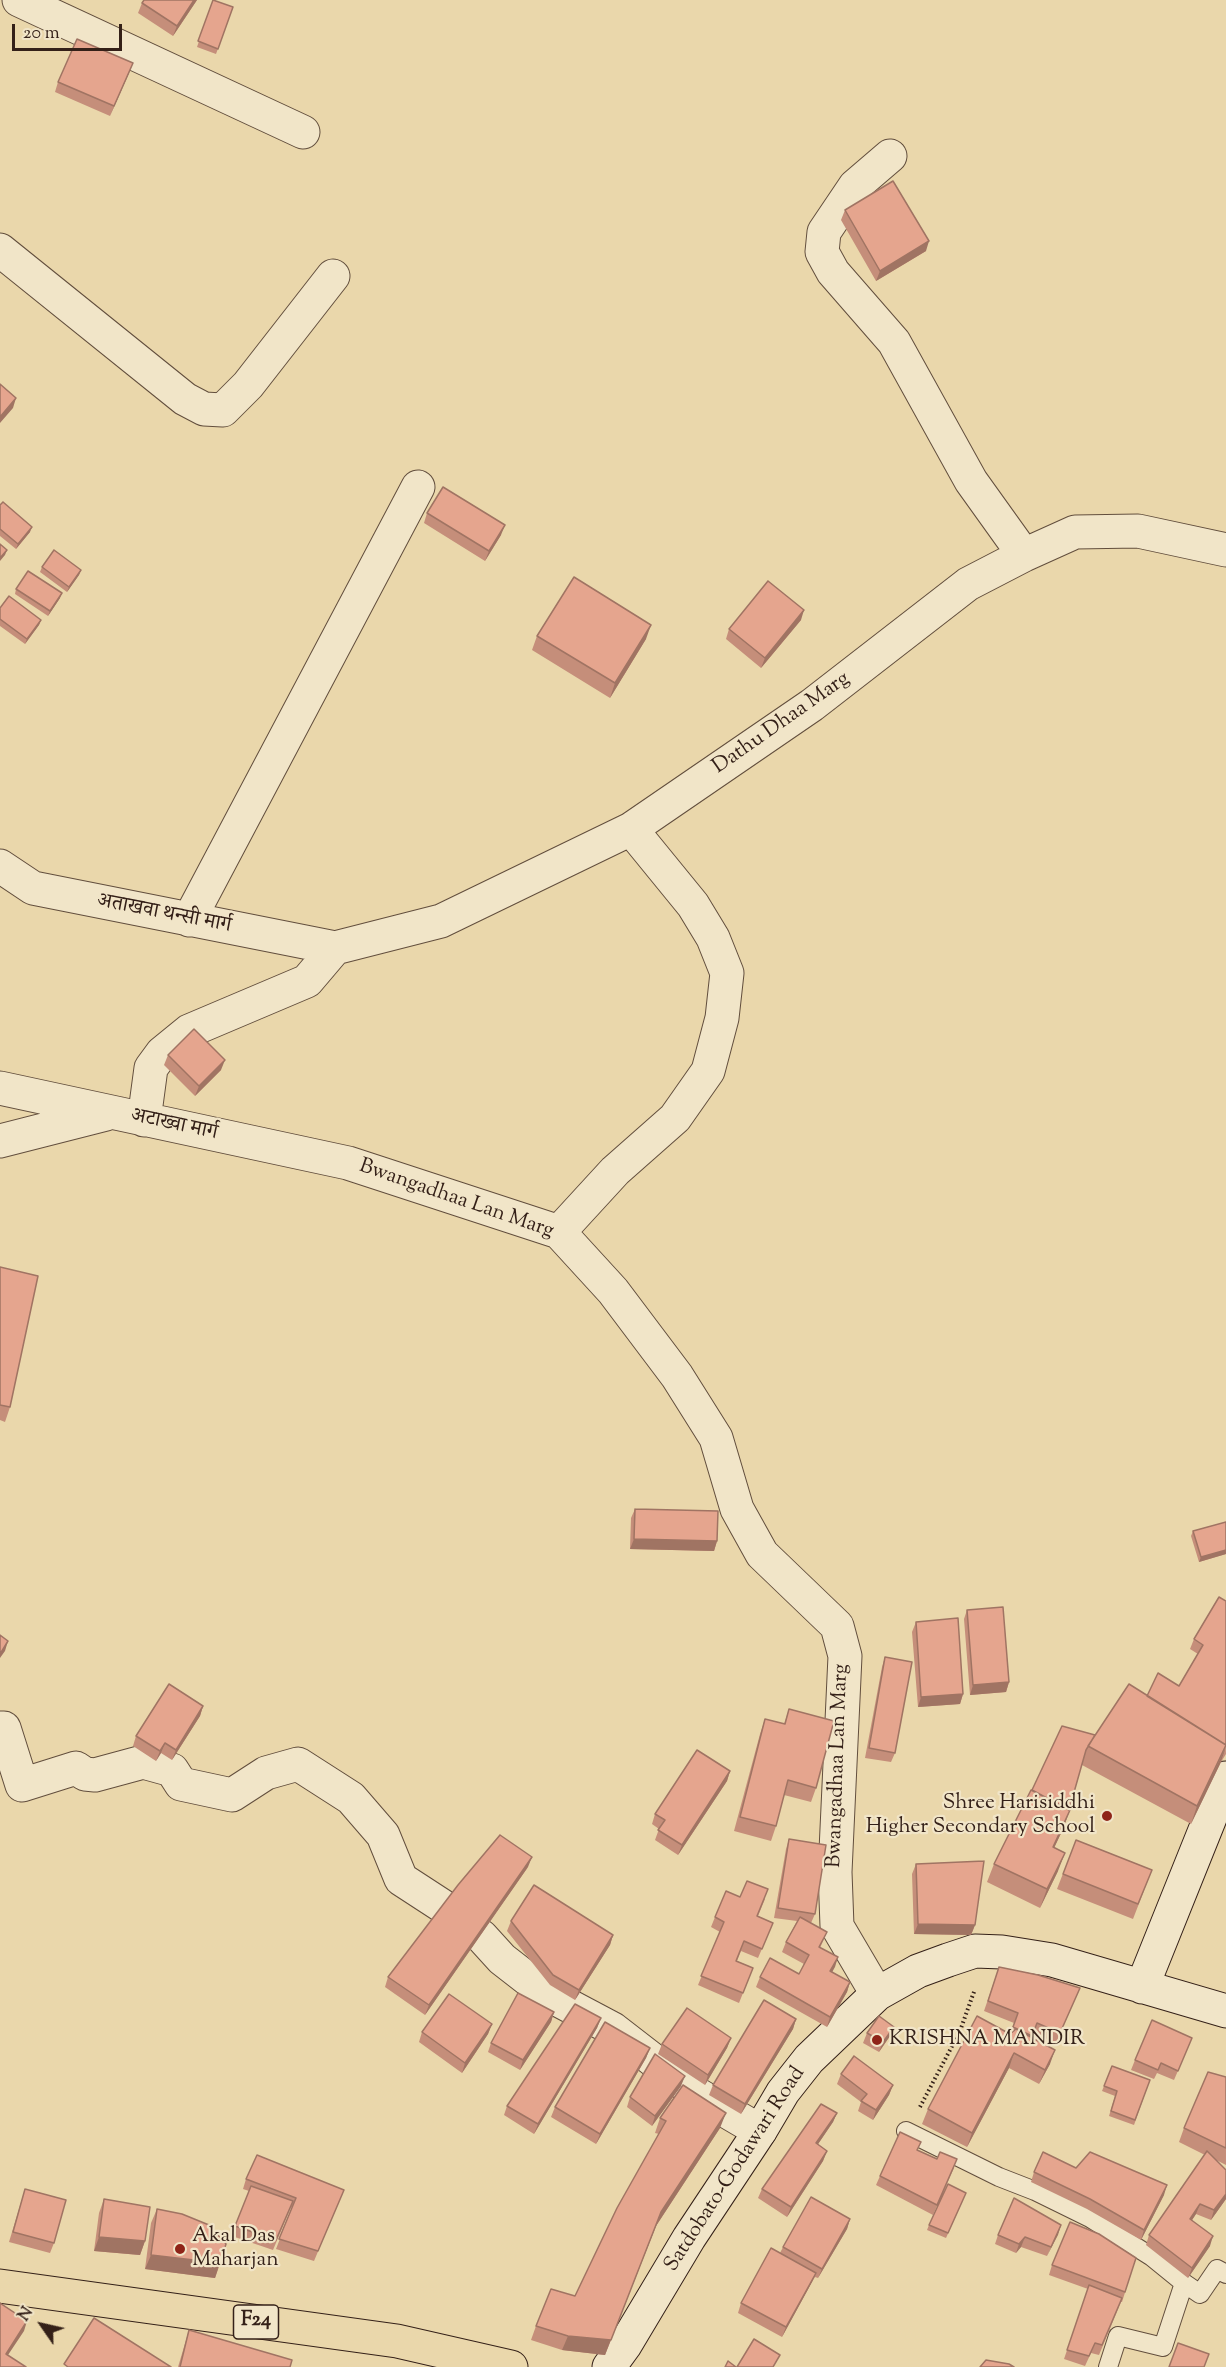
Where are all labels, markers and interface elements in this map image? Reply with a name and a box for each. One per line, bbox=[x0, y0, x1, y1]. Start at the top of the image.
scale bar bbox=[15, 12, 124, 50]
text: 20 m bbox=[23, 21, 60, 47]
street label: Dathu Dhaa Marg bbox=[709, 667, 855, 781]
street label: अताखवा थन्सी मार्ग bbox=[95, 890, 233, 940]
street label: अटाख्वा मार्ग bbox=[128, 1105, 220, 1147]
street label: Bwangadhaa Lan Marg bbox=[355, 1155, 557, 1245]
street label: Bwangadhaa Lan Marg bbox=[823, 1663, 855, 1869]
place label: Shree Harisiddhi Higher Secondary School bbox=[866, 1791, 1095, 1841]
marker: Shree Harisiddhi Higher Secondary School bbox=[1100, 1809, 1114, 1823]
place label: KRISHNA MANDIR bbox=[889, 2027, 1085, 2053]
marker: KRISHNA MANDIR bbox=[870, 2033, 884, 2047]
street label: Satdobato-Godawari Road bbox=[660, 2063, 812, 2277]
place label: Akal Das Maharjan bbox=[192, 2224, 279, 2274]
marker: Akal Das Maharjan bbox=[173, 2242, 187, 2256]
north arrow bbox=[12, 2295, 72, 2355]
text: N bbox=[14, 2303, 40, 2326]
road number: F24 bbox=[234, 2305, 278, 2339]

